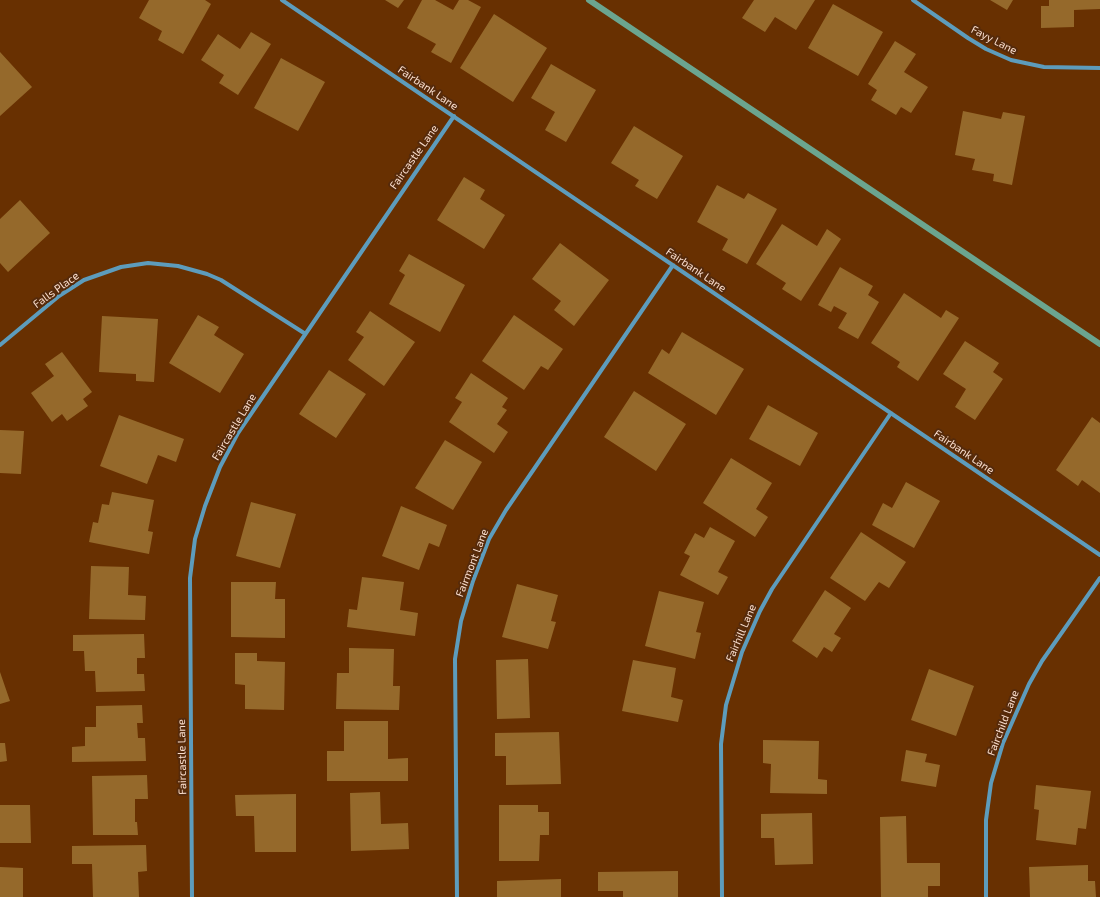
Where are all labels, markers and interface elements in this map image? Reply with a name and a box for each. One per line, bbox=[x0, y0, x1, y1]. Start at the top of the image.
street label: Fayy Lane bbox=[969, 23, 1019, 57]
street label: Fairbank Lane bbox=[395, 63, 461, 113]
street label: Faircastle Lane bbox=[387, 122, 441, 192]
street label: Fairbank Lane bbox=[663, 245, 729, 295]
street label: Falls Place bbox=[31, 269, 81, 311]
street label: Faircastle Lane bbox=[209, 391, 259, 463]
street label: Fairbank Lane bbox=[931, 427, 997, 477]
street label: Fairmont Lane bbox=[453, 527, 491, 599]
street label: Fairhill Lane bbox=[723, 602, 759, 664]
street label: Fairchild Lane bbox=[984, 688, 1022, 758]
street label: Faircastle Lane bbox=[175, 719, 189, 795]

